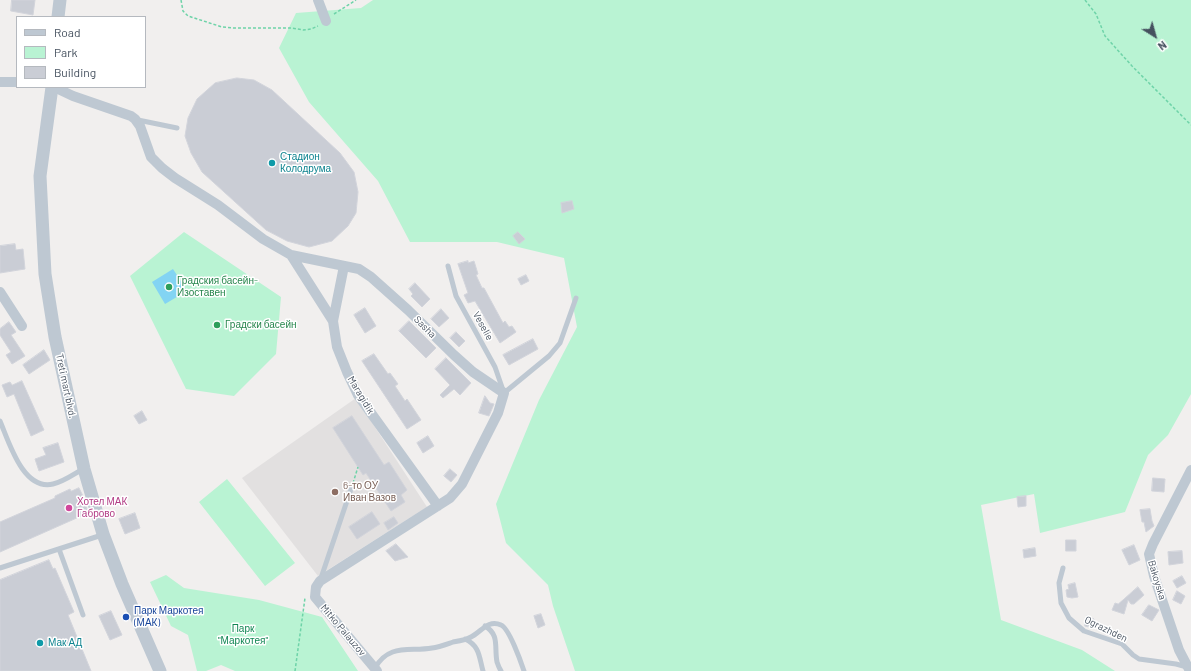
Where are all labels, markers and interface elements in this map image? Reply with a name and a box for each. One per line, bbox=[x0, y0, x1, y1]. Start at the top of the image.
legend bbox=[16, 16, 146, 88]
north arrow bbox=[1135, 16, 1175, 56]
text: Road bbox=[54, 25, 81, 39]
text: N bbox=[1156, 39, 1169, 53]
text: Park bbox=[54, 45, 78, 59]
text: Building bbox=[54, 65, 96, 79]
place label: Стадион Колодрума bbox=[280, 151, 331, 174]
marker: Стадион Колодрума bbox=[267, 158, 277, 168]
place label: Градския басейн- Изоставен bbox=[177, 275, 258, 298]
marker: Градския басейн- Изоставен bbox=[164, 282, 174, 292]
street label: Veselie bbox=[470, 310, 496, 342]
street label: Sasha bbox=[411, 313, 439, 341]
place label: Градски басейн bbox=[225, 319, 297, 331]
marker: Градски басейн bbox=[212, 320, 222, 330]
street label: Treti mart blvd. bbox=[53, 353, 79, 419]
street label: Maragidik bbox=[345, 374, 377, 416]
place label: 6-то ОУ Иван Вазов bbox=[343, 480, 396, 504]
marker: 6-то ОУ Иван Вазов bbox=[330, 487, 340, 497]
place label: Хотел МАК Габрово bbox=[77, 496, 127, 520]
marker: Хотел МАК Габрово bbox=[64, 503, 74, 513]
street label: Bakoyska bbox=[1145, 559, 1169, 601]
street label: Mitko Palauzov bbox=[318, 602, 368, 658]
place label: Парк Маркотея (МАК) bbox=[134, 605, 204, 628]
marker: Парк Маркотея (МАК) bbox=[121, 612, 131, 622]
street label: Ograzhden bbox=[1083, 613, 1129, 645]
park label: Парк "Маркотея" bbox=[218, 623, 268, 646]
place label: Мак АД bbox=[48, 637, 82, 649]
marker: Мак АД bbox=[35, 638, 45, 648]

